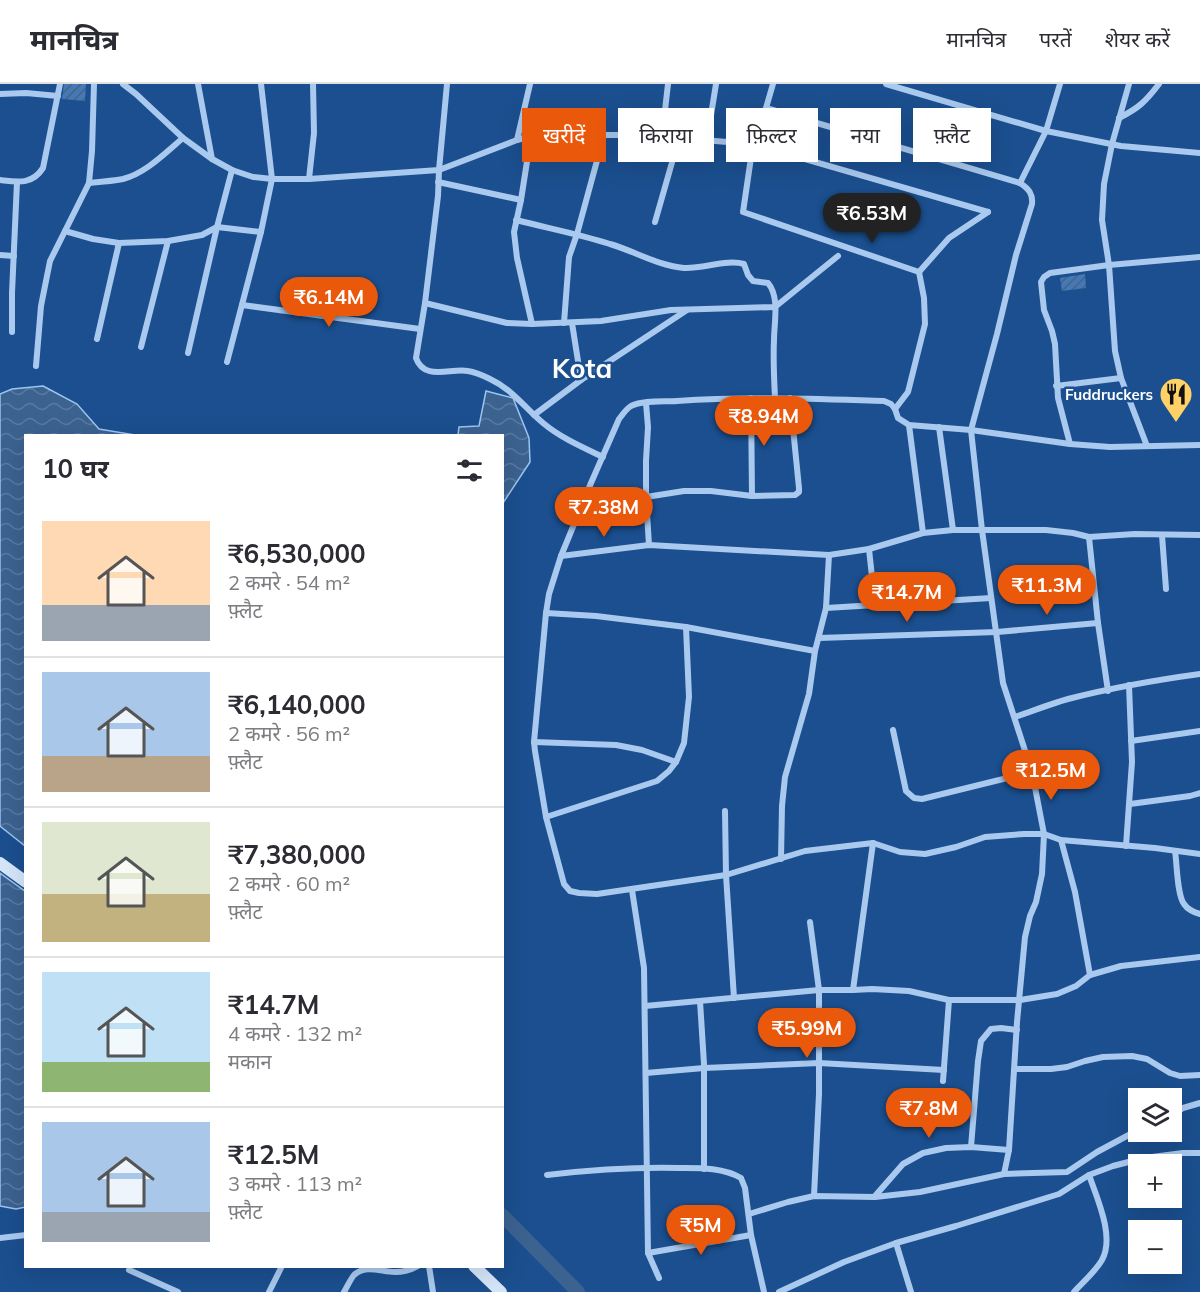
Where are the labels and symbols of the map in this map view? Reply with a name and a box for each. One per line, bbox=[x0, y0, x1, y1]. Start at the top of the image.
pin: ₹6.53M bbox=[823, 193, 921, 244]
pin: ₹6.14M bbox=[280, 277, 378, 328]
district label: Kota bbox=[552, 351, 612, 385]
restaurant icon: Fuddruckers bbox=[1158, 376, 1194, 423]
place label: Fuddruckers bbox=[1065, 385, 1153, 404]
pin: ₹8.94M bbox=[715, 396, 813, 447]
pin: ₹7.38M bbox=[555, 487, 653, 538]
pin: ₹11.3M bbox=[998, 565, 1096, 616]
pin: ₹14.7M bbox=[858, 572, 956, 623]
pin: ₹12.5M bbox=[1002, 750, 1100, 801]
pin: ₹5.99M bbox=[758, 1008, 856, 1059]
pin: ₹7.8M bbox=[887, 1088, 971, 1139]
pin: ₹5M bbox=[672, 1205, 730, 1256]

